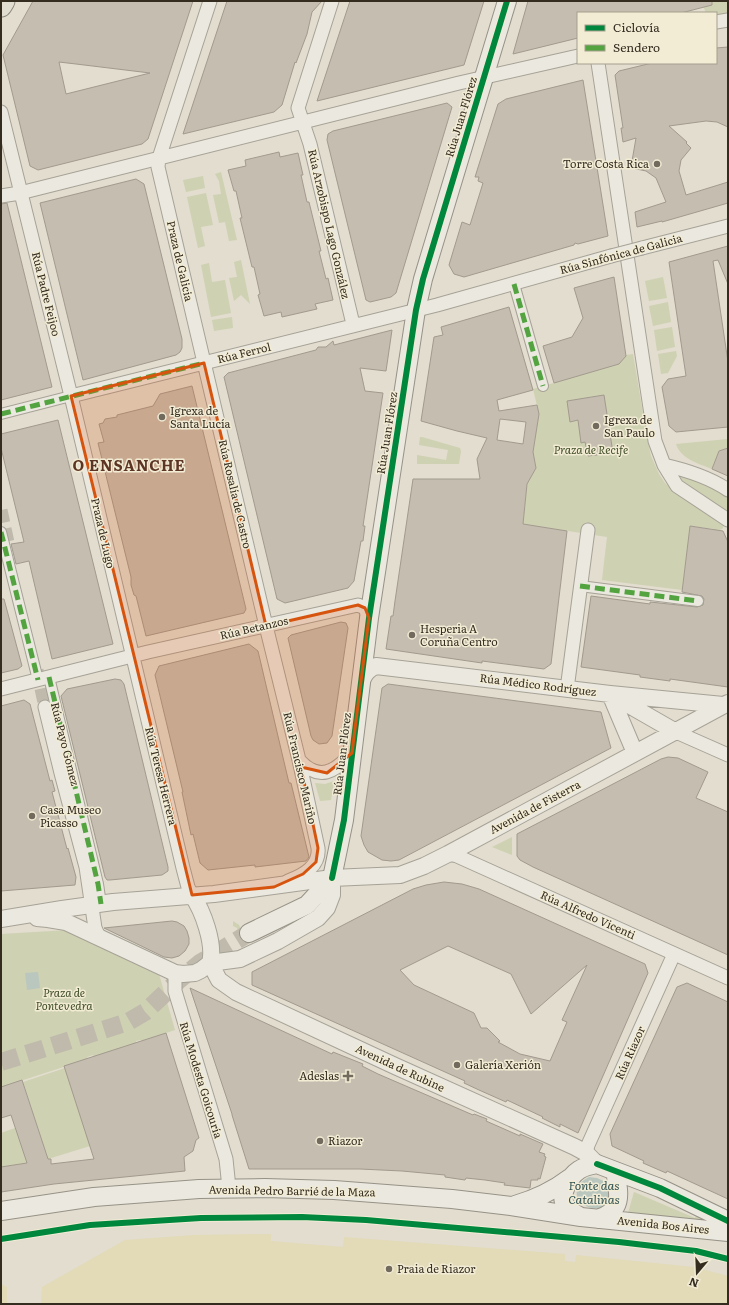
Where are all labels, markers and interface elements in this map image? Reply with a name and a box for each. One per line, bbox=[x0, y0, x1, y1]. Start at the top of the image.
legend bbox=[577, 12, 717, 64]
text: Ciclovía bbox=[613, 18, 660, 36]
text: Sendero bbox=[613, 38, 660, 56]
street label: Rúa Juan Flórez bbox=[440, 74, 480, 159]
street label: Rúa Arzobispo Lago González bbox=[305, 147, 355, 301]
place label: Torre Costa Rica bbox=[563, 155, 649, 171]
marker: Torre Costa Rica bbox=[652, 159, 662, 169]
street label: Praza de Galicia bbox=[164, 219, 198, 303]
street label: Rúa Sinfónica de Galicia bbox=[558, 229, 684, 277]
street label: Rúa Padre Feijoo bbox=[29, 250, 65, 338]
street label: Rúa Ferrol bbox=[215, 338, 273, 366]
street label: Rúa Juan Flórez bbox=[372, 390, 401, 475]
place label: Igrexa de Santa Lucía bbox=[170, 402, 231, 431]
place label: Igrexa de San Paulo bbox=[604, 411, 655, 440]
marker: Igrexa de Santa Lucía bbox=[157, 412, 167, 422]
marker: Igrexa de San Paulo bbox=[591, 421, 601, 431]
street label: Rúa Rosalía de Castro bbox=[216, 438, 256, 550]
park label: Praza de Recife bbox=[554, 441, 628, 457]
district label: O ENSANCHE bbox=[72, 453, 186, 476]
street label: Praza de Lugo bbox=[88, 496, 120, 570]
street label: Rúa Betanzos bbox=[218, 611, 289, 643]
place label: Hesperia A Coruña Centro bbox=[420, 620, 498, 649]
marker: Hesperia A Coruña Centro bbox=[407, 630, 417, 640]
street label: Rúa Médico Rodríguez bbox=[479, 669, 598, 699]
street label: Rúa Payo Gómez bbox=[48, 700, 84, 788]
street label: Rúa Francisco Mariño bbox=[280, 710, 322, 825]
street label: Rúa Juan Flórez bbox=[328, 711, 354, 796]
street label: Rúa Teresa Herrera bbox=[142, 725, 182, 827]
street label: Avenida de Fisterra bbox=[486, 775, 583, 837]
place label: Casa Museo Picasso bbox=[40, 801, 101, 830]
marker: Casa Museo Picasso bbox=[27, 811, 37, 821]
street label: Rúa Alfredo Vicenti bbox=[538, 886, 639, 942]
park label: Praza de Pontevedra bbox=[36, 984, 93, 1013]
street label: Rúa Modesta Goicouría bbox=[177, 1019, 227, 1140]
street label: Rúa Riazor bbox=[610, 1023, 648, 1082]
street label: Avenida de Rubine bbox=[353, 1039, 448, 1095]
place label: Galería Xerión bbox=[465, 1056, 541, 1072]
marker: Galería Xerión bbox=[452, 1060, 462, 1070]
place label: Adeslas bbox=[299, 1067, 339, 1083]
marker: Adeslas bbox=[342, 1070, 354, 1082]
place label: Riazor bbox=[328, 1132, 363, 1148]
marker: Riazor bbox=[315, 1136, 325, 1146]
water label: Fonte das Catalinas bbox=[568, 1176, 620, 1208]
street label: Avenida Pedro Barrié de la Maza bbox=[208, 1181, 376, 1199]
street label: Avenida Bos Aires bbox=[616, 1211, 710, 1237]
north arrow bbox=[677, 1253, 717, 1293]
place label: Praia de Riazor bbox=[397, 1260, 476, 1276]
marker: Praia de Riazor bbox=[384, 1264, 394, 1274]
text: N bbox=[686, 1274, 700, 1292]

